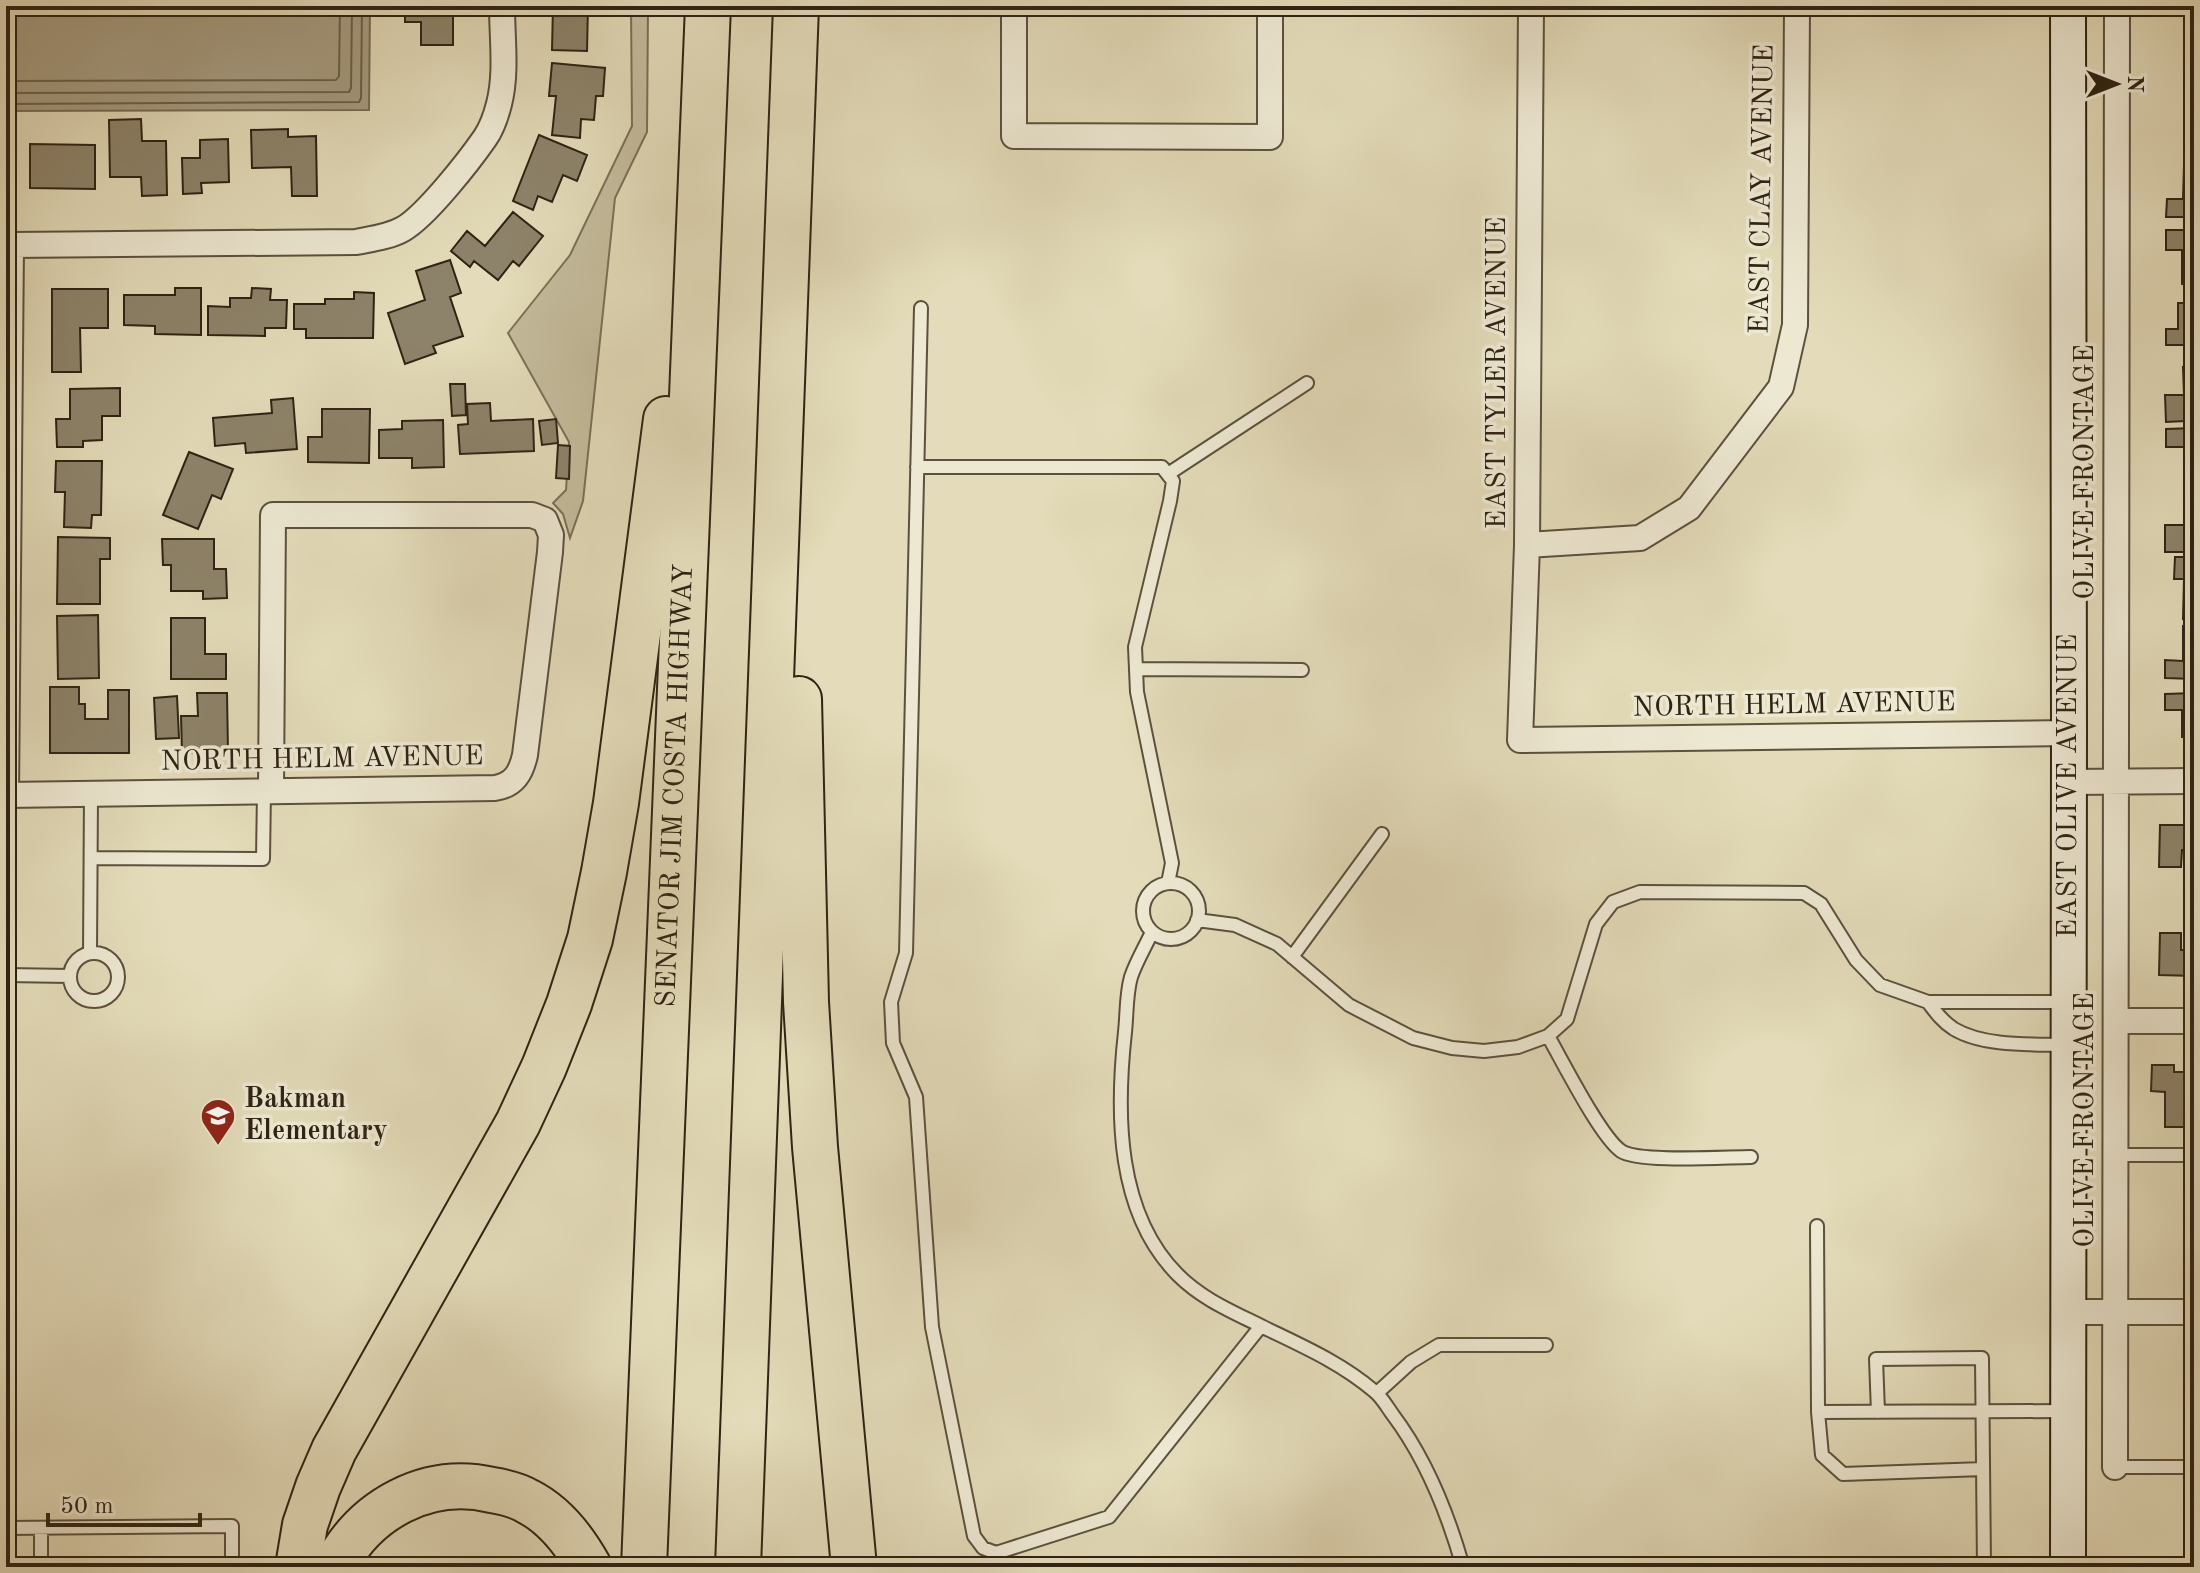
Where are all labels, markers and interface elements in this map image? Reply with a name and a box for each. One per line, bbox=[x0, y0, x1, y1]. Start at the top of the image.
street label: EAST CLAY AVENUE bbox=[1746, 44, 1780, 334]
north arrow bbox=[2076, 44, 2156, 124]
text: N bbox=[2123, 76, 2145, 93]
street label: EAST TYLER AVENUE bbox=[1484, 217, 1512, 529]
street label: OLIVE FRONTAGE bbox=[2072, 344, 2100, 600]
street label: SENATOR JIM COSTA HIGHWAY bbox=[653, 563, 699, 1008]
street label: EAST OLIVE AVENUE bbox=[2055, 634, 2083, 938]
street label: NORTH HELM AVENUE bbox=[1632, 689, 1956, 723]
street label: NORTH HELM AVENUE bbox=[160, 743, 484, 777]
street label: OLIVE FRONTAGE bbox=[2072, 992, 2100, 1248]
place label: Bakman Elementary bbox=[244, 1086, 388, 1146]
school or university icon: Bakman Elementary bbox=[199, 1097, 237, 1147]
scale bar bbox=[48, 1477, 200, 1527]
text: 50 m bbox=[60, 1495, 114, 1519]

